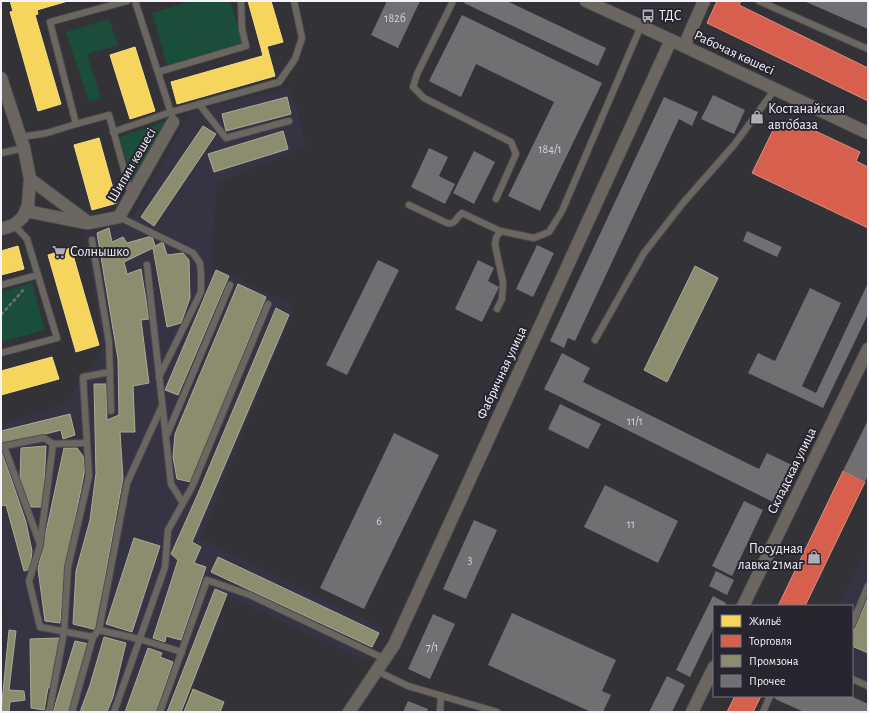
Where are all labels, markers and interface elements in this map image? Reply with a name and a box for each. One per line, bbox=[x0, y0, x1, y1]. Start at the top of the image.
bus stop icon: ТДС bbox=[640, 8, 656, 24]
place label: ТДС bbox=[659, 9, 682, 23]
house number: 182б bbox=[384, 12, 406, 24]
street label: Рабочая көшесі bbox=[692, 28, 776, 78]
place label: Костанайская автобаза bbox=[768, 102, 845, 132]
shop icon: Костанайская автобаза bbox=[749, 109, 765, 125]
street label: Шипин көшесі bbox=[105, 126, 159, 204]
house number: 184/1 bbox=[538, 143, 562, 155]
supermarket icon: Солнышко bbox=[51, 244, 67, 260]
place label: Солнышко bbox=[70, 245, 129, 259]
street label: Фабричная улица bbox=[474, 324, 530, 421]
house number: 11/1 bbox=[627, 415, 643, 427]
street label: Складская улица bbox=[765, 425, 819, 516]
house number: 6 bbox=[376, 515, 382, 527]
house number: 11 bbox=[627, 518, 635, 530]
place label: Посудная лавка 21маг bbox=[738, 542, 803, 572]
shop icon: Посудная лавка 21маг bbox=[806, 549, 822, 565]
house number: 3 bbox=[468, 554, 473, 566]
legend bbox=[713, 605, 853, 697]
text: Жильё bbox=[749, 615, 781, 627]
text: Торговля bbox=[749, 635, 792, 647]
house number: 7/1 bbox=[426, 641, 438, 653]
text: Промзона bbox=[749, 655, 799, 667]
text: Прочее bbox=[749, 675, 785, 687]

